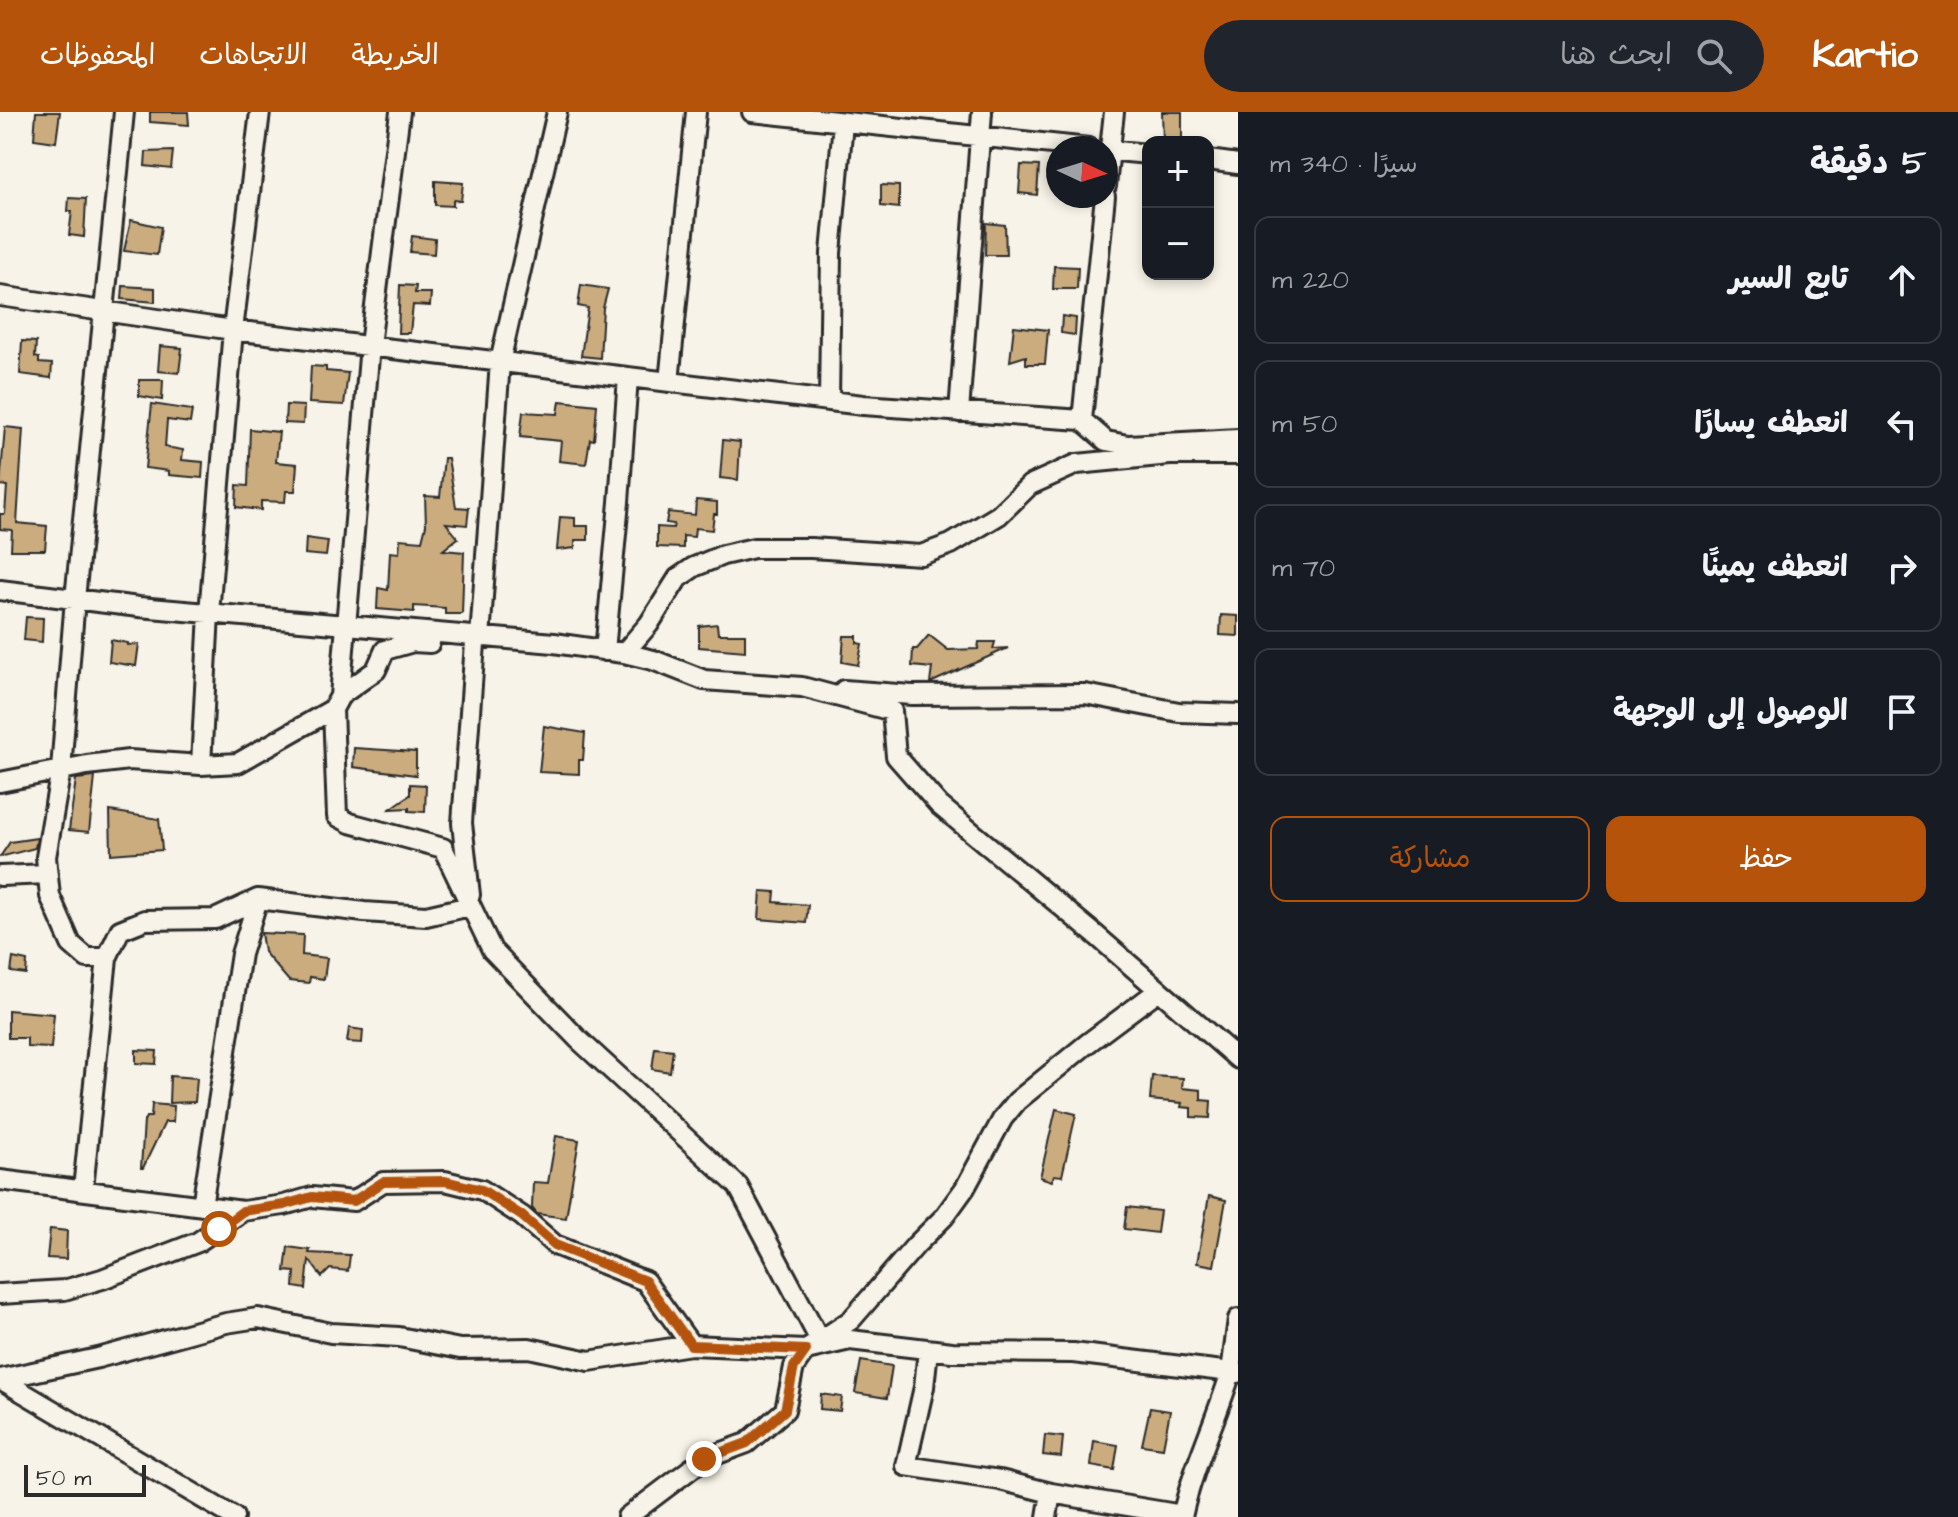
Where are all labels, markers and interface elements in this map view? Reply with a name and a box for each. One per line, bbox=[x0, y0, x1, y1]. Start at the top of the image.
search box bbox=[1204, 20, 1764, 92]
text: Kartio bbox=[1812, 30, 1918, 82]
text: ابحث هنا bbox=[1560, 34, 1672, 76]
icon: search bbox=[1692, 34, 1736, 78]
text: المحفوظات bbox=[40, 36, 155, 75]
text: الاتجاهات bbox=[199, 36, 307, 75]
text: الخريطة bbox=[351, 36, 439, 75]
north arrow bbox=[1046, 136, 1118, 208]
map controls bbox=[1142, 136, 1214, 280]
button: + bbox=[1142, 136, 1214, 208]
text: 5 دقيقة bbox=[1810, 139, 1926, 187]
text: سيرًا · 340 m bbox=[1270, 146, 1418, 182]
button: − bbox=[1142, 208, 1214, 280]
text: تابع السير bbox=[1729, 258, 1848, 300]
icon: ahead bbox=[1880, 258, 1924, 302]
text: 220 m bbox=[1272, 262, 1349, 298]
text: انعطف يسارًا bbox=[1694, 402, 1848, 444]
icon: left bbox=[1880, 402, 1924, 446]
text: 50 m bbox=[1272, 406, 1337, 442]
text: انعطف يمينًا bbox=[1702, 546, 1848, 588]
icon: right bbox=[1880, 546, 1924, 590]
text: 70 m bbox=[1272, 550, 1335, 586]
text: الوصول إلى الوجهة bbox=[1613, 690, 1848, 732]
icon: arrive bbox=[1880, 690, 1924, 734]
button: مشاركة bbox=[1270, 816, 1590, 902]
button: حفظ bbox=[1606, 816, 1926, 902]
route start bbox=[201, 1211, 237, 1247]
route end bbox=[686, 1441, 722, 1477]
scale bar bbox=[24, 1461, 146, 1497]
text: 50 m bbox=[36, 1463, 91, 1494]

